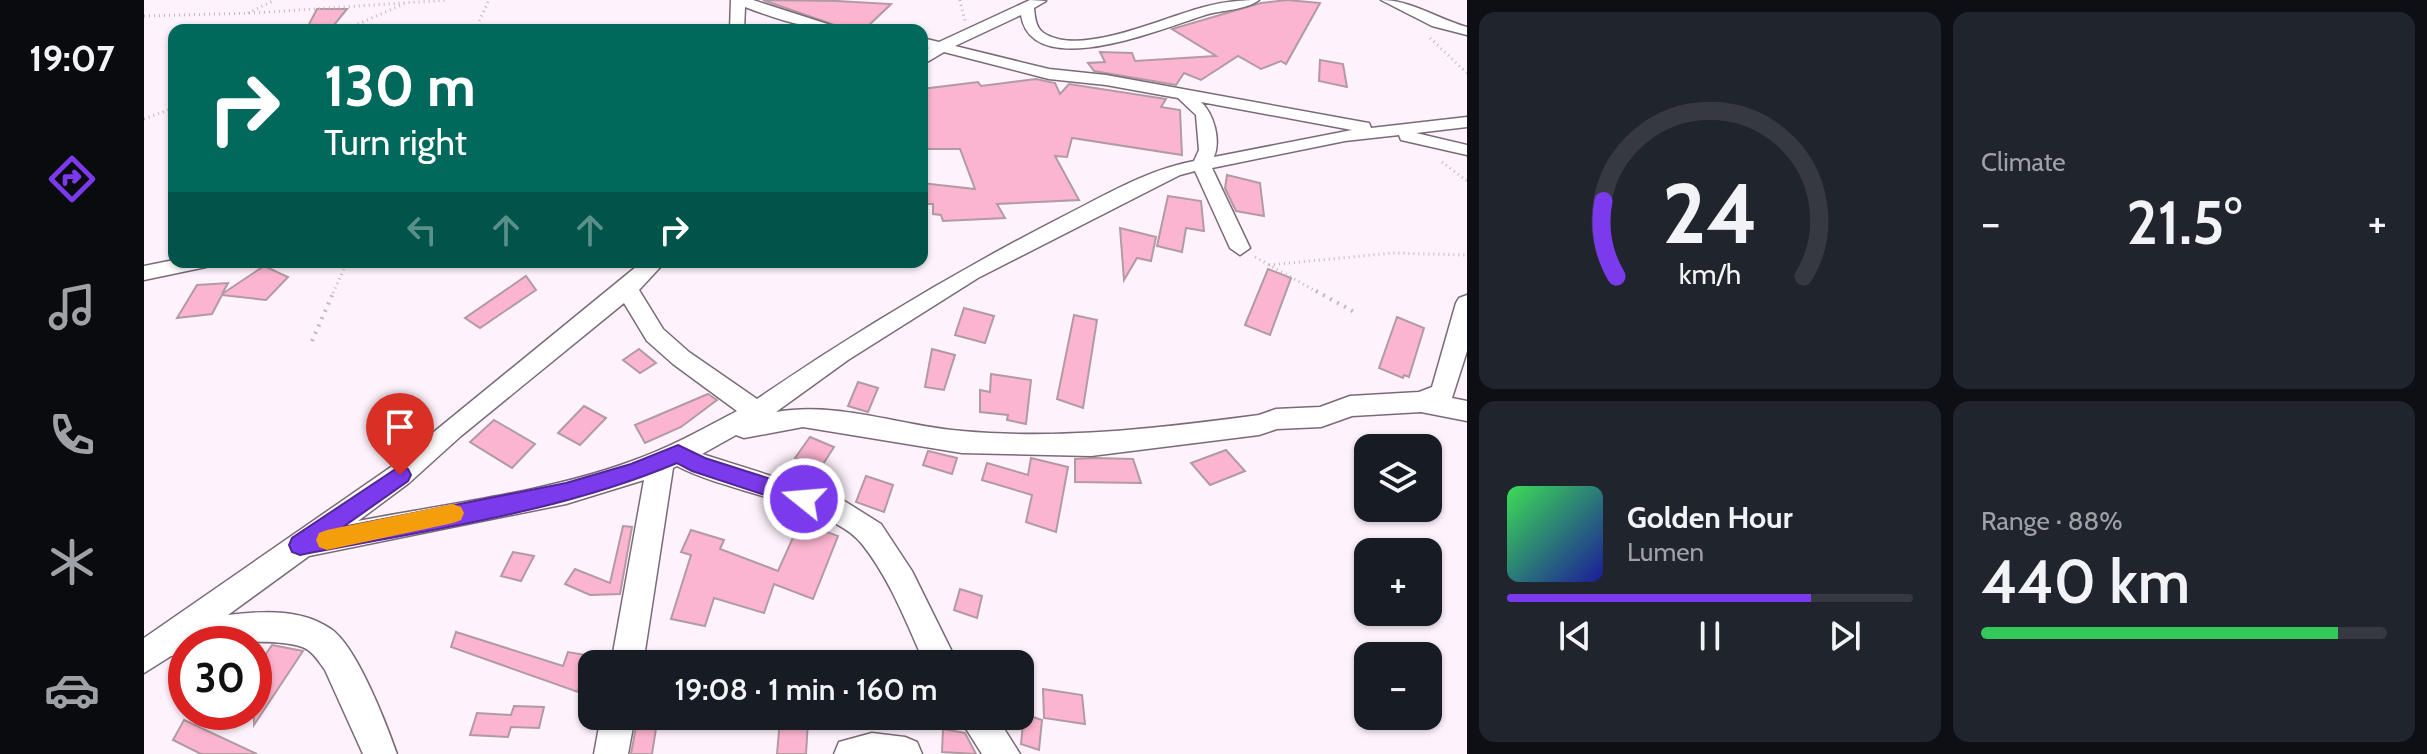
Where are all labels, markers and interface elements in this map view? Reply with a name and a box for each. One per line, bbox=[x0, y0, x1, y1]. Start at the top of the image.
text: 19:07 bbox=[29, 36, 115, 80]
text: 130 m bbox=[324, 52, 476, 120]
icon: right bbox=[192, 56, 296, 160]
text: Turn right bbox=[324, 120, 467, 164]
text: Climate bbox=[1981, 146, 2066, 178]
icon: directions bbox=[44, 151, 100, 207]
text: 24 bbox=[1662, 162, 1758, 263]
text: 21.5° bbox=[2126, 186, 2242, 259]
text: − bbox=[1981, 196, 2000, 249]
text: + bbox=[2368, 196, 2387, 249]
icon: left bbox=[400, 208, 444, 252]
icon: ahead bbox=[484, 208, 528, 252]
icon: ahead bbox=[568, 208, 612, 252]
icon: right bbox=[652, 208, 696, 252]
text: km/h bbox=[1679, 256, 1741, 291]
icon: music bbox=[44, 279, 100, 335]
pin bbox=[366, 393, 434, 475]
icon: arrive bbox=[378, 405, 422, 449]
icon: phone bbox=[44, 407, 100, 463]
map controls bbox=[1354, 434, 1442, 730]
button: layers bbox=[1354, 434, 1442, 522]
position arrow bbox=[762, 457, 846, 541]
text: Golden Hour bbox=[1627, 499, 1793, 536]
text: Range · 88% bbox=[1981, 505, 2123, 537]
icon: climate bbox=[44, 534, 100, 590]
text: Lumen bbox=[1627, 536, 1704, 568]
button: + bbox=[1354, 538, 1442, 626]
text: 440 km bbox=[1981, 545, 2190, 618]
icon: previous bbox=[1553, 614, 1597, 658]
icon: pause bbox=[1688, 614, 1732, 658]
icon: next bbox=[1823, 614, 1867, 658]
speed limit sign: 30 bbox=[168, 626, 272, 730]
button: − bbox=[1354, 642, 1442, 730]
icon: car bbox=[44, 662, 100, 718]
text: 19:08 · 1 min · 160 m bbox=[675, 671, 937, 708]

